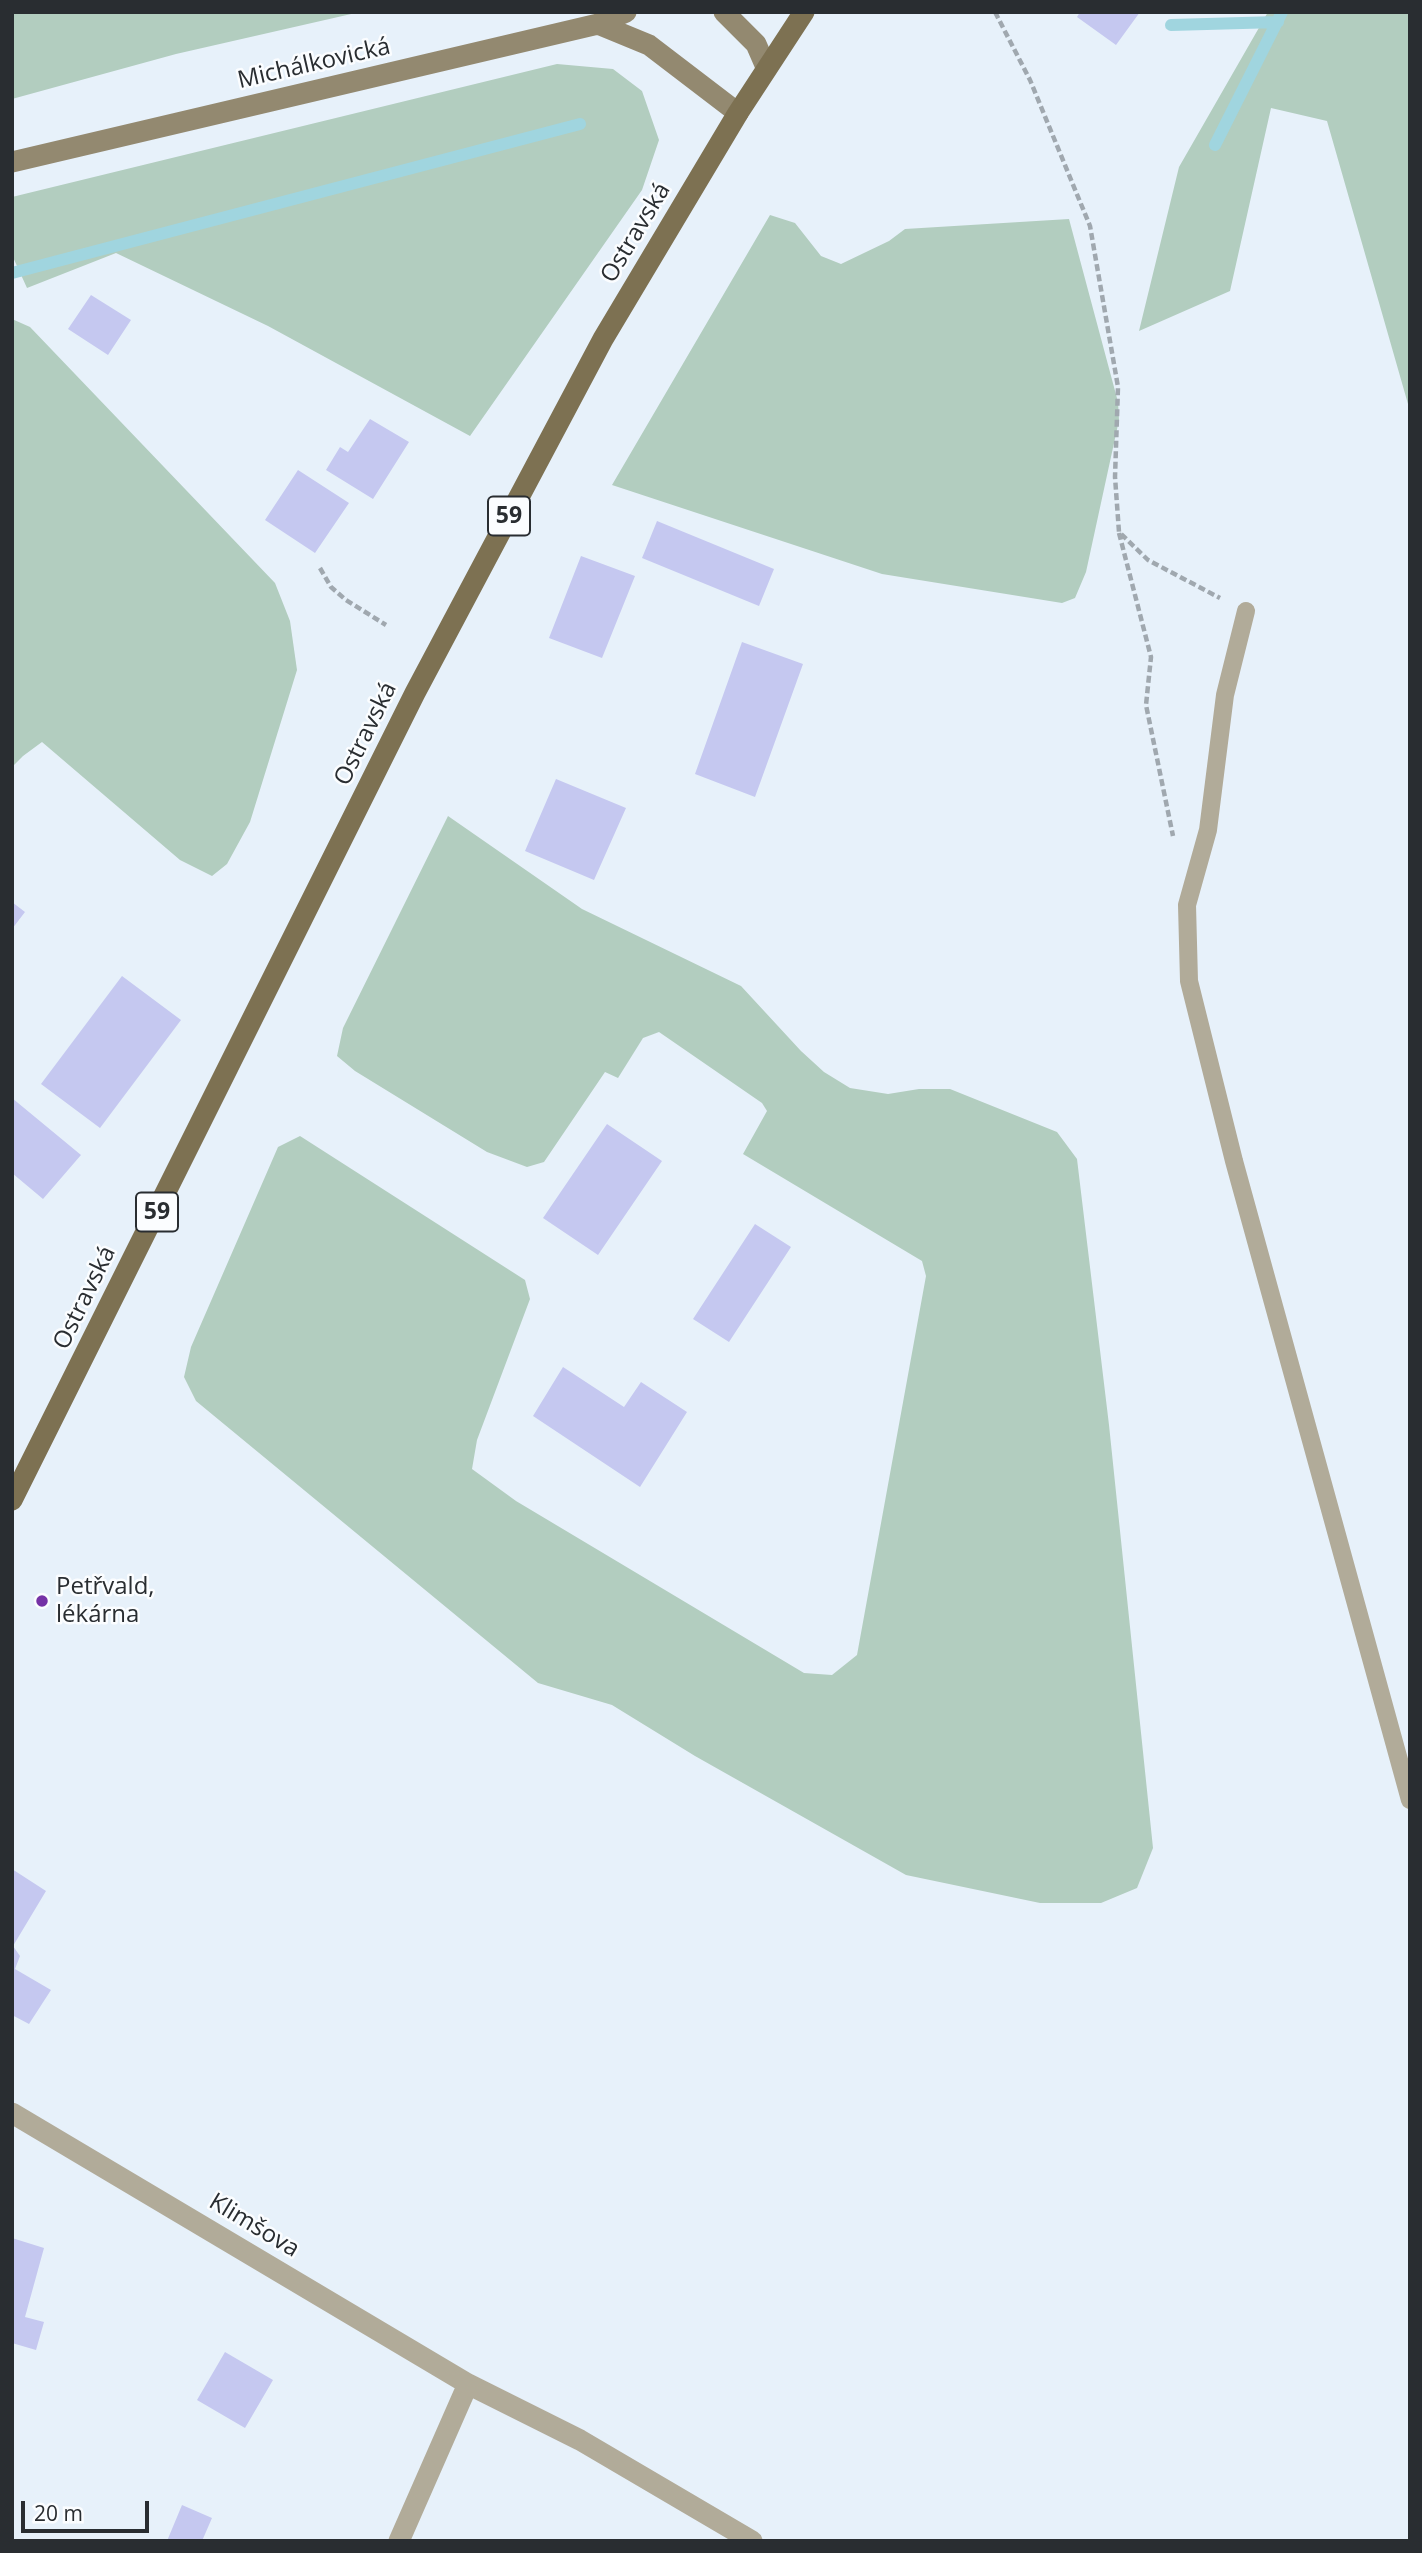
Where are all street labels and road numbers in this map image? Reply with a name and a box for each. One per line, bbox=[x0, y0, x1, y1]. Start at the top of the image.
street label: Michálkovická bbox=[235, 32, 393, 96]
street label: Ostravská bbox=[595, 178, 677, 288]
road number: 59 bbox=[488, 496, 530, 536]
street label: Ostravská bbox=[329, 678, 403, 790]
road number: 59 bbox=[136, 1192, 178, 1232]
street label: Ostravská bbox=[48, 1242, 122, 1354]
street label: Klimšova bbox=[204, 2188, 304, 2264]

